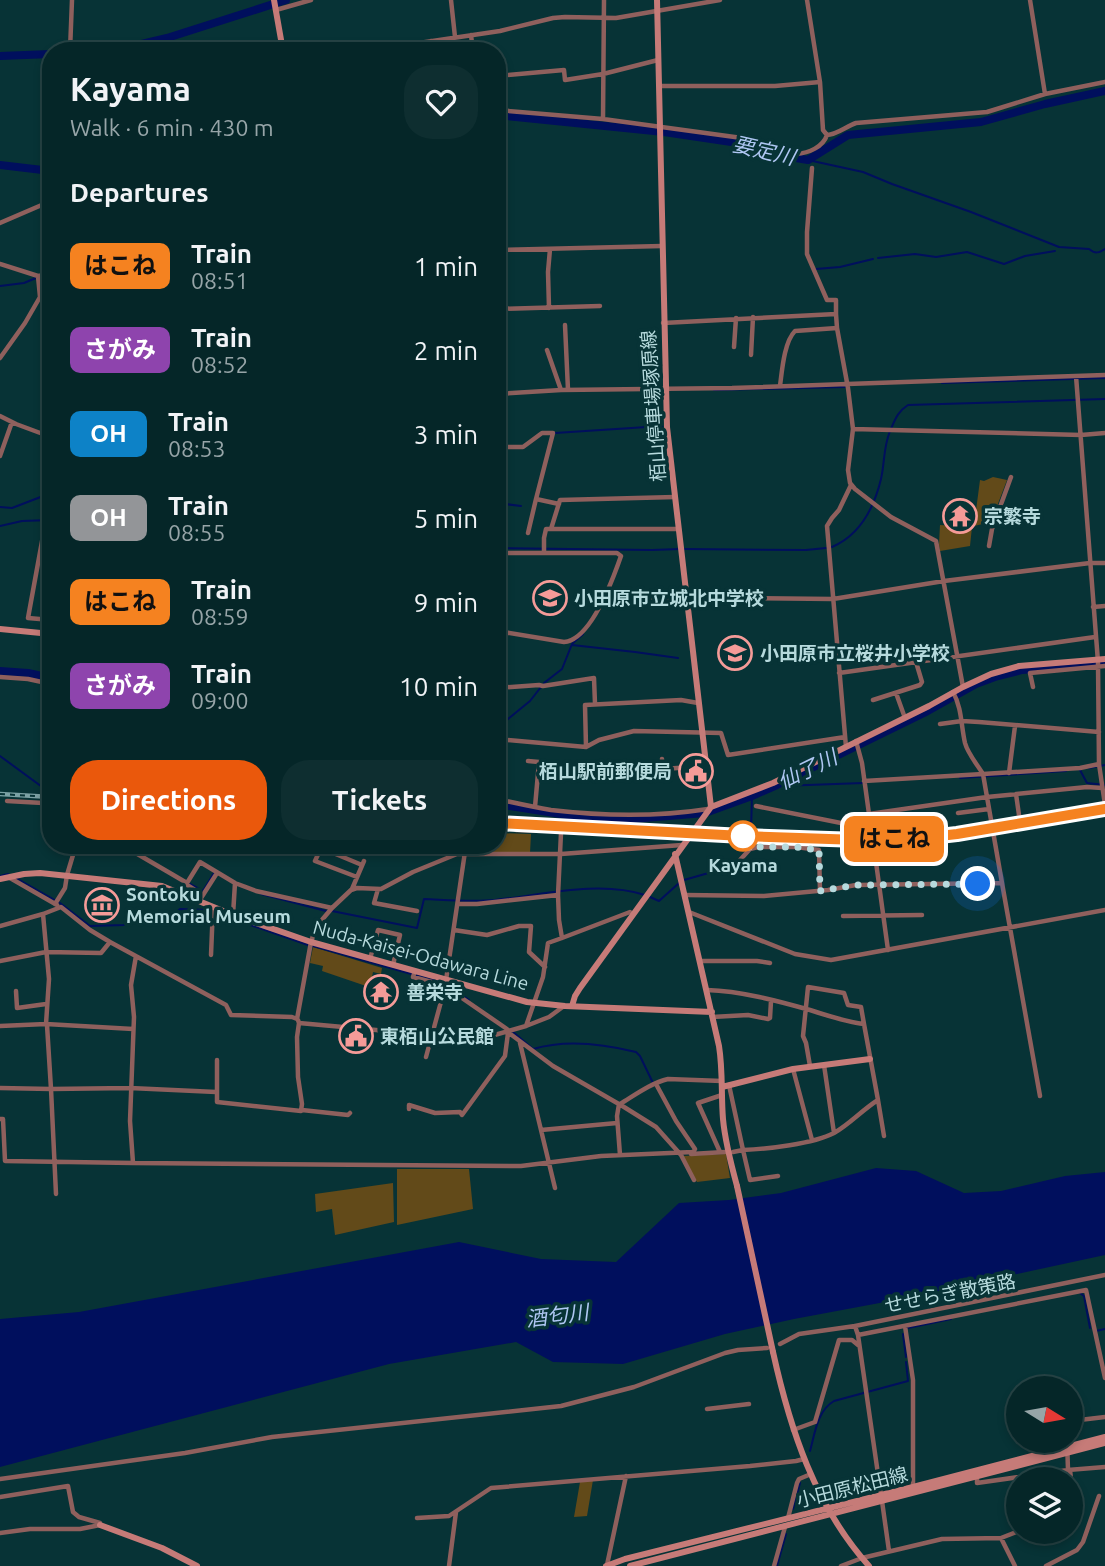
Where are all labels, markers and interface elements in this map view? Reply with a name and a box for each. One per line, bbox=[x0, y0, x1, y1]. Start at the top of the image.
button: heart bbox=[404, 65, 478, 139]
text: Kayama bbox=[70, 70, 191, 107]
text: Walk · 6 min · 430 m bbox=[70, 115, 274, 140]
water label: 要定川 bbox=[731, 131, 799, 169]
text: Departures bbox=[70, 178, 208, 207]
text: Train bbox=[191, 239, 252, 268]
text: はこね bbox=[84, 252, 156, 279]
text: 1 min bbox=[414, 252, 478, 281]
text: 08:51 bbox=[191, 268, 249, 293]
text: Train bbox=[191, 323, 252, 352]
street label: 栢山停車場塚原線 bbox=[637, 329, 669, 483]
text: さがみ bbox=[84, 336, 156, 363]
text: 2 min bbox=[414, 336, 478, 365]
text: 08:52 bbox=[191, 352, 249, 377]
text: Train bbox=[168, 407, 229, 436]
text: OH bbox=[90, 420, 127, 447]
text: 3 min bbox=[414, 420, 478, 449]
text: 08:53 bbox=[168, 436, 226, 461]
text: Train bbox=[168, 491, 229, 520]
temple icon: 宗繁寺 bbox=[941, 497, 979, 535]
text: OH bbox=[90, 504, 127, 531]
text: 5 min bbox=[414, 504, 478, 533]
place label: 宗繁寺 bbox=[984, 505, 1041, 527]
text: 08:55 bbox=[168, 520, 226, 545]
text: Train bbox=[191, 575, 252, 604]
school or university icon: 小田原市立城北中学校 bbox=[531, 579, 569, 617]
place label: 小田原市立城北中学校 bbox=[574, 587, 764, 609]
text: はこね bbox=[84, 588, 156, 615]
text: 9 min bbox=[414, 588, 478, 617]
text: 08:59 bbox=[191, 604, 249, 629]
school or university icon: 小田原市立桜井小学校 bbox=[716, 634, 754, 672]
place label: 小田原市立桜井小学校 bbox=[760, 642, 950, 664]
text: Train bbox=[191, 659, 252, 688]
text: さがみ bbox=[84, 672, 156, 699]
text: 10 min bbox=[399, 672, 478, 701]
text: 09:00 bbox=[191, 688, 249, 713]
water label: 仙了川 bbox=[773, 744, 842, 794]
public building icon: 栢山駅前郵便局 bbox=[677, 752, 715, 790]
button: Directions bbox=[70, 760, 267, 840]
button: Tickets bbox=[281, 760, 478, 840]
place label: 栢山駅前郵便局 bbox=[539, 760, 672, 782]
line badge: はこね bbox=[854, 816, 934, 862]
marker: Kayama bbox=[728, 821, 758, 851]
text: はこね bbox=[858, 825, 930, 852]
place label: Kayama bbox=[708, 854, 778, 876]
your location bbox=[960, 866, 995, 901]
place label: Sontoku Memorial Museum bbox=[126, 883, 291, 927]
museum icon: Sontoku Memorial Museum bbox=[83, 886, 121, 924]
street label: Nuda-Kaisei-Odawara Line bbox=[311, 916, 531, 994]
temple icon: 善栄寺 bbox=[362, 973, 400, 1011]
place label: 善栄寺 bbox=[406, 981, 463, 1003]
public building icon: 東栢山公民館 bbox=[337, 1017, 375, 1055]
place label: 東栢山公民館 bbox=[380, 1025, 494, 1047]
street label: せせらぎ散策路 bbox=[883, 1270, 1017, 1316]
water label: 酒匂川 bbox=[524, 1299, 592, 1331]
north arrow bbox=[1006, 1376, 1083, 1452]
map controls bbox=[1006, 1376, 1083, 1544]
street label: 小田原松田線 bbox=[794, 1463, 910, 1511]
button: layers bbox=[1006, 1467, 1083, 1544]

